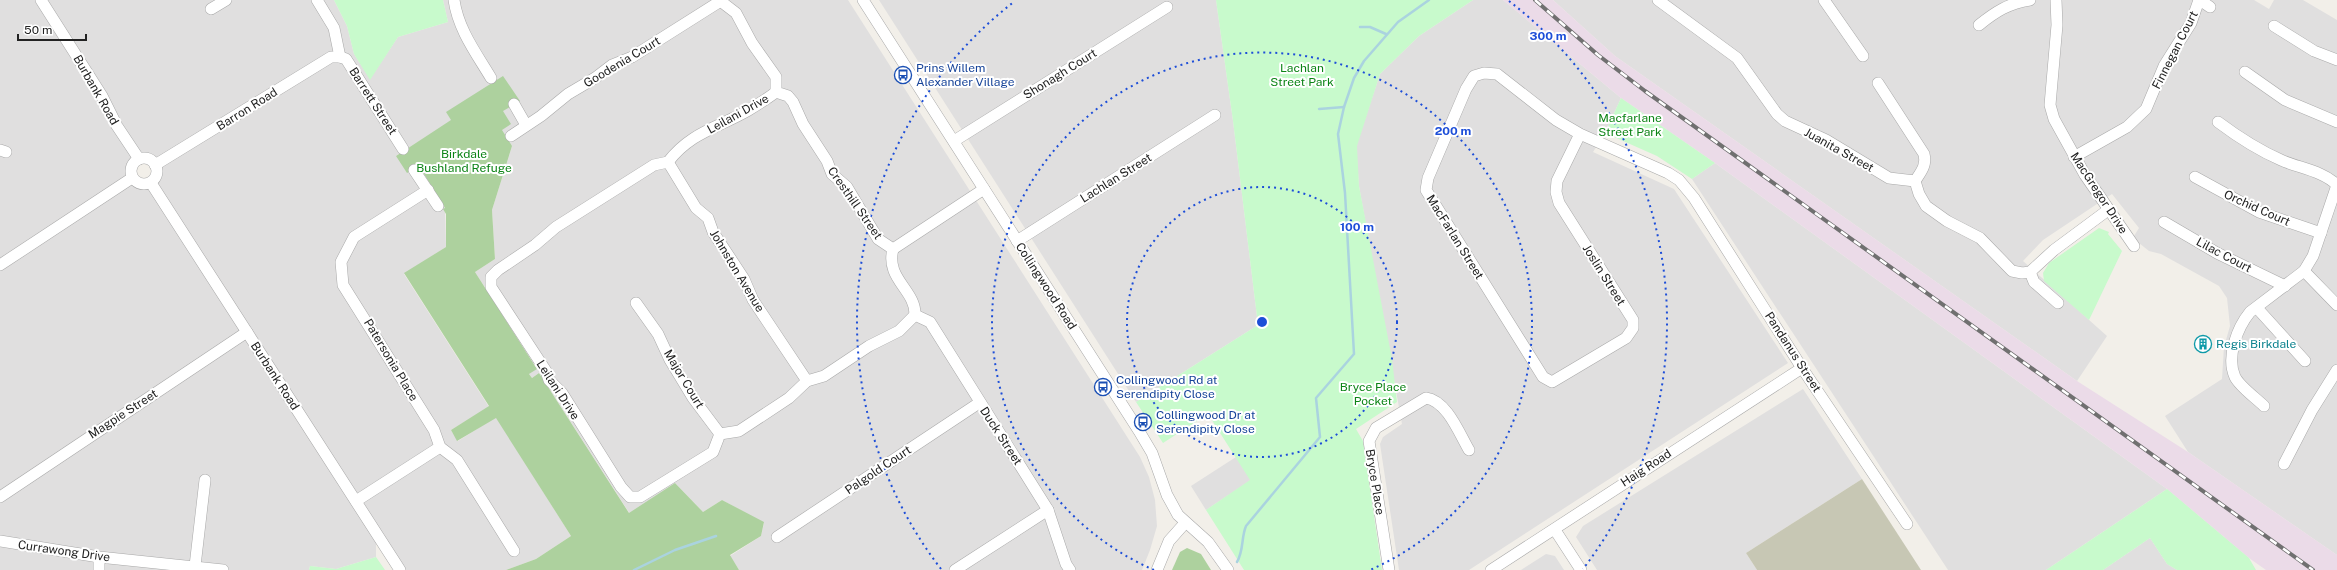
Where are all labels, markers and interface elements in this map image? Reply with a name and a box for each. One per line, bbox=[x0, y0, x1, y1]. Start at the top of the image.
street label: Finnegan Court bbox=[2149, 8, 2201, 91]
scale bar bbox=[18, 16, 86, 42]
text: 50 m bbox=[24, 23, 52, 37]
text: 300 m bbox=[1530, 29, 1567, 43]
street label: Goodenia Court bbox=[581, 33, 663, 90]
street label: Shonagh Court bbox=[1021, 46, 1100, 102]
street label: Burbank Road bbox=[70, 53, 122, 127]
place label: Prins Willem Alexander Village bbox=[916, 61, 1015, 89]
park label: Lachlan Street Park bbox=[1270, 61, 1334, 89]
street label: Barrett Street bbox=[346, 65, 400, 137]
bus stop icon: Prins Willem Alexander Village bbox=[893, 65, 913, 85]
street label: Barron Road bbox=[214, 85, 280, 133]
street label: Leilani Drive bbox=[705, 91, 771, 137]
park label: Macfarlane Street Park bbox=[1598, 111, 1662, 139]
text: 200 m bbox=[1435, 124, 1471, 138]
street label: Juanita Street bbox=[1802, 125, 1877, 175]
park label: Birkdale Bushland Refuge bbox=[416, 147, 512, 175]
street label: Lachlan Street bbox=[1078, 150, 1155, 206]
street label: MacGregor Drive bbox=[2067, 150, 2131, 237]
street label: Cresthill Street bbox=[825, 164, 885, 242]
street label: Orchid Court bbox=[2222, 187, 2293, 229]
street label: MacFarlan Street bbox=[1423, 192, 1487, 282]
text: 100 m bbox=[1340, 220, 1374, 234]
street label: Johnston Avenue bbox=[707, 227, 767, 315]
street label: Lilac Court bbox=[2194, 235, 2254, 276]
street label: Collingwood Road bbox=[1013, 240, 1079, 332]
street label: Joslin Street bbox=[1580, 242, 1628, 308]
street label: Pandanus Street bbox=[1762, 309, 1824, 395]
centre of rings bbox=[1255, 315, 1269, 329]
street label: Patersonia Place bbox=[361, 316, 421, 404]
building icon: Regis Birkdale bbox=[2193, 334, 2213, 354]
place label: Regis Birkdale bbox=[2216, 337, 2296, 351]
street label: Burbank Road bbox=[248, 339, 302, 413]
street label: Major Court bbox=[661, 347, 707, 411]
street label: Leilani Drive bbox=[534, 358, 583, 423]
place label: Collingwood Rd at Serendipity Close bbox=[1116, 373, 1218, 401]
bus stop icon: Collingwood Rd at Serendipity Close bbox=[1093, 377, 1113, 397]
park label: Bryce Place Pocket bbox=[1340, 380, 1406, 408]
street label: Magpie Street bbox=[86, 386, 160, 442]
street label: Duck Street bbox=[977, 404, 1025, 468]
place label: Collingwood Dr at Serendipity Close bbox=[1156, 408, 1256, 436]
bus stop icon: Collingwood Dr at Serendipity Close bbox=[1133, 412, 1153, 432]
street label: Palgold Court bbox=[842, 443, 914, 497]
street label: Haig Road bbox=[1618, 446, 1674, 490]
street label: Bryce Place bbox=[1363, 448, 1387, 516]
street label: Currawong Drive bbox=[17, 538, 111, 564]

